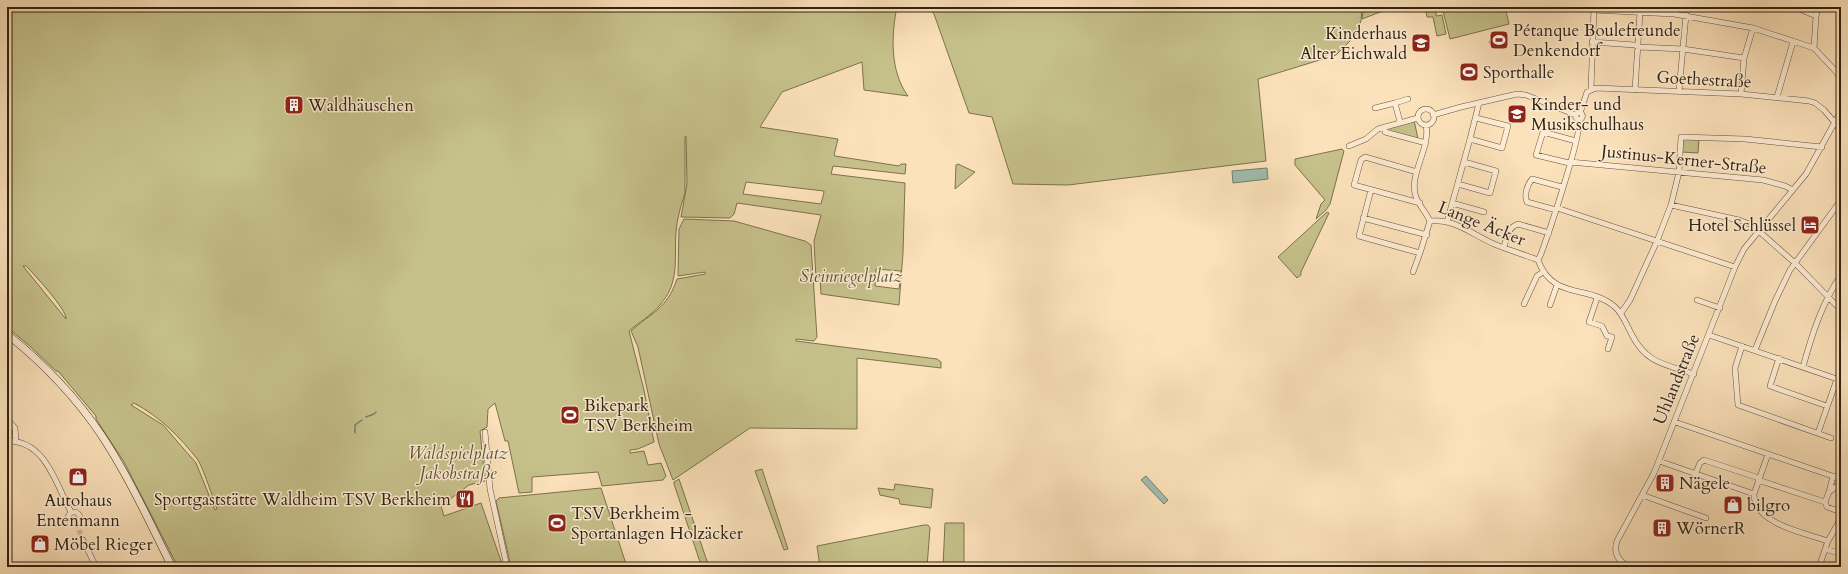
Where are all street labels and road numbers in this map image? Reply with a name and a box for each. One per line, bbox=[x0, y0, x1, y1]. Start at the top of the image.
street label: Goethestraße bbox=[1656, 66, 1752, 93]
street label: Justinus-Kerner-Straße bbox=[1597, 139, 1768, 180]
street label: Lange Äcker bbox=[1435, 196, 1529, 252]
street label: Uhlandstraße bbox=[1648, 330, 1705, 428]

